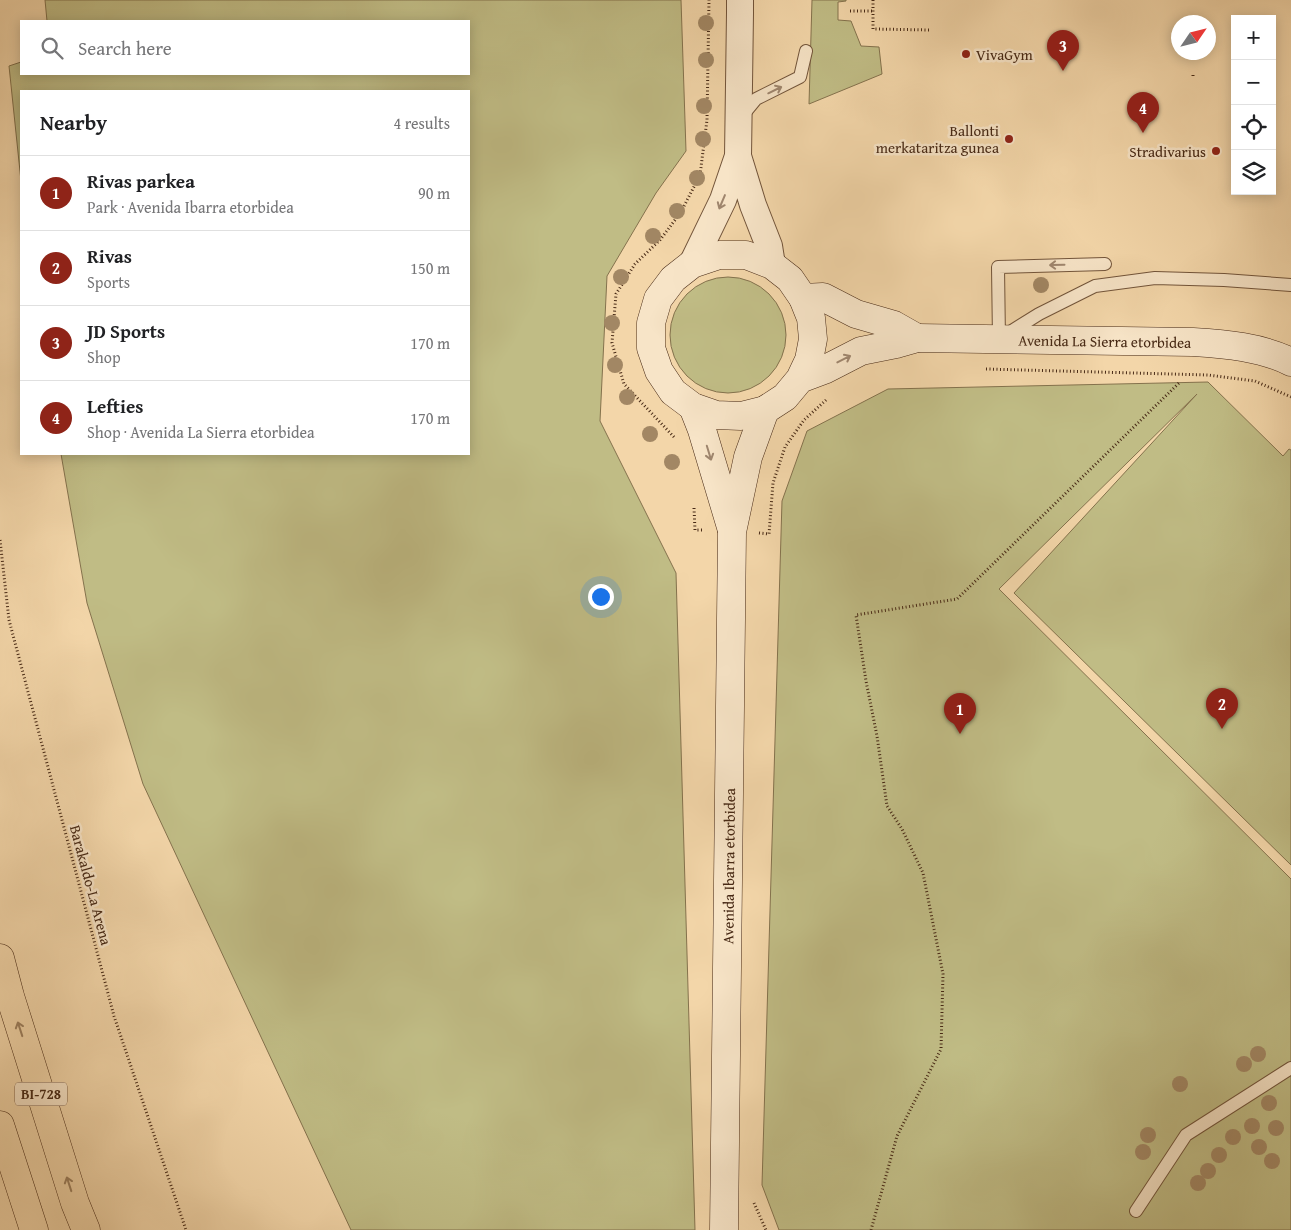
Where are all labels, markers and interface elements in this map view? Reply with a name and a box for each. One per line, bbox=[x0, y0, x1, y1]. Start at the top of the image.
north arrow bbox=[1171, 15, 1216, 60]
map controls bbox=[1231, 15, 1276, 195]
button: + bbox=[1231, 15, 1276, 60]
search box bbox=[20, 20, 470, 75]
pin: 3 bbox=[1047, 30, 1079, 71]
icon: search bbox=[38, 34, 66, 62]
text: Search here bbox=[78, 34, 172, 62]
place label: VivaGym bbox=[976, 44, 1034, 65]
marker: VivaGym bbox=[960, 48, 972, 60]
button: − bbox=[1231, 60, 1276, 105]
one-way arrow bbox=[767, 84, 782, 94]
pin: 4 bbox=[1127, 92, 1159, 133]
button: locate bbox=[1231, 105, 1276, 150]
text: Nearby bbox=[40, 107, 107, 138]
text: 4 results bbox=[393, 111, 450, 135]
place label: Ballonti merkataritza gunea bbox=[876, 120, 999, 158]
marker: Ballonti merkataritza gunea bbox=[1003, 133, 1015, 145]
place label: Stradivarius bbox=[1129, 141, 1206, 162]
marker: Stradivarius bbox=[1210, 145, 1222, 157]
button: layers bbox=[1231, 150, 1276, 195]
text: Rivas parkea bbox=[87, 167, 195, 195]
text: 1 bbox=[52, 181, 60, 205]
text: 90 m bbox=[418, 181, 450, 205]
one-way arrow bbox=[716, 194, 726, 209]
text: Park · Avenida Ibarra etorbidea bbox=[87, 195, 294, 219]
text: Rivas bbox=[87, 242, 132, 270]
text: 2 bbox=[52, 256, 60, 280]
text: 150 m bbox=[410, 256, 450, 280]
one-way arrow bbox=[1049, 260, 1065, 270]
text: Sports bbox=[87, 270, 130, 294]
text: JD Sports bbox=[87, 317, 165, 345]
street label: Avenida La Sierra etorbidea bbox=[1018, 329, 1191, 352]
text: 3 bbox=[52, 331, 60, 355]
text: 170 m bbox=[410, 331, 450, 355]
text: Shop bbox=[87, 345, 121, 369]
one-way arrow bbox=[836, 354, 851, 363]
text: Lefties bbox=[87, 392, 143, 420]
text: 4 bbox=[52, 406, 60, 430]
text: 170 m bbox=[410, 406, 450, 430]
text: Shop · Avenida La Sierra etorbidea bbox=[87, 420, 315, 444]
one-way arrow bbox=[704, 445, 714, 461]
your location bbox=[588, 584, 614, 610]
pin: 2 bbox=[1206, 688, 1238, 729]
pin: 1 bbox=[944, 693, 976, 734]
street label: Avenida Ibarra etorbidea bbox=[717, 788, 740, 944]
street label: Barakaldo-La Arena bbox=[65, 823, 117, 947]
one-way arrow bbox=[15, 1022, 24, 1038]
road number: BI-728 bbox=[15, 1082, 67, 1106]
one-way arrow bbox=[64, 1176, 74, 1192]

